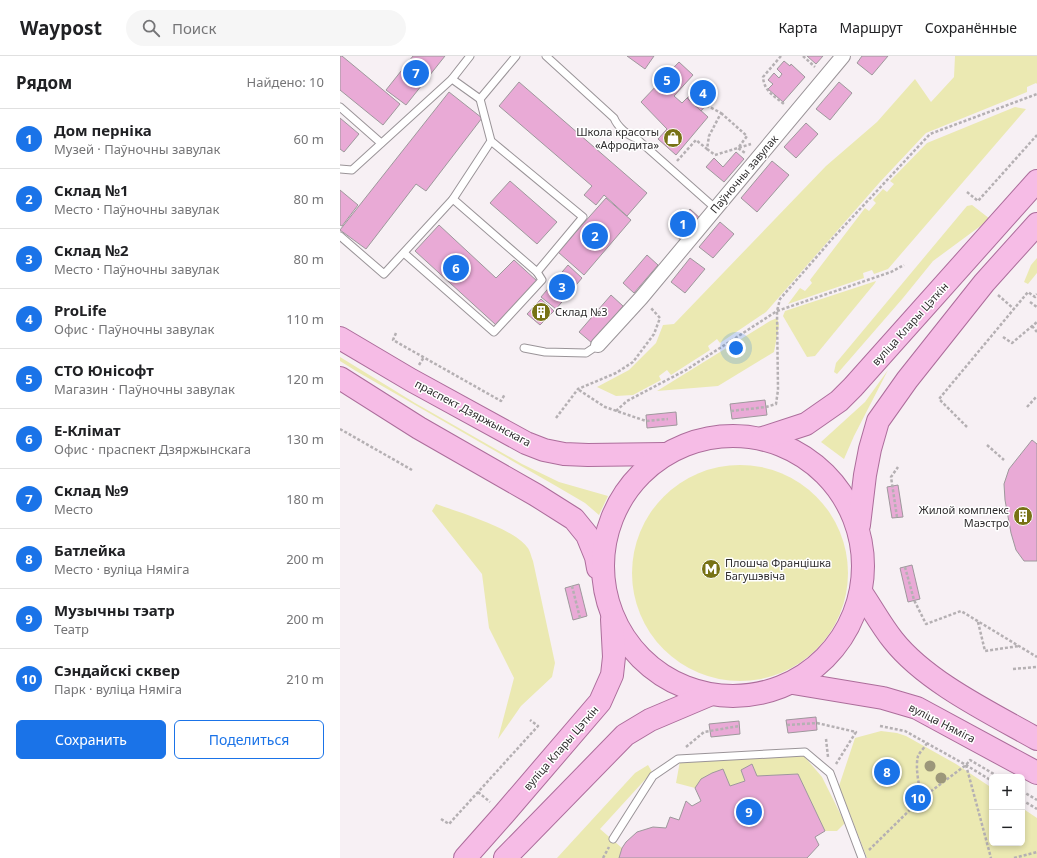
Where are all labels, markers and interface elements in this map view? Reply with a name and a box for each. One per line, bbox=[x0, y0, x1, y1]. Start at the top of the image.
search box bbox=[126, 10, 406, 46]
text: Waypost bbox=[20, 15, 102, 41]
icon: search bbox=[140, 17, 162, 39]
text: Поиск bbox=[172, 18, 216, 38]
text: Карта bbox=[778, 18, 817, 37]
text: Маршрут bbox=[839, 18, 903, 37]
text: Сохранённые bbox=[925, 18, 1017, 37]
pin: 7 bbox=[403, 58, 429, 88]
pin: 5 bbox=[654, 65, 680, 95]
text: Рядом bbox=[16, 71, 72, 94]
text: Найдено: 10 bbox=[247, 73, 324, 91]
pin: 4 bbox=[690, 78, 716, 108]
text: Дом перніка bbox=[54, 120, 152, 140]
place label: Школа красоты «Афродита» bbox=[576, 124, 659, 152]
shop icon: Школа красоты «Афродита» bbox=[662, 127, 684, 149]
text: 1 bbox=[25, 130, 33, 148]
text: 60 m bbox=[294, 130, 324, 148]
street label: Паўночны завулак bbox=[706, 131, 781, 216]
text: Музей · Паўночны завулак bbox=[54, 140, 220, 158]
text: Склад №1 bbox=[54, 180, 129, 200]
text: 2 bbox=[25, 190, 33, 208]
text: 80 m bbox=[294, 190, 324, 208]
text: Место · Паўночны завулак bbox=[54, 200, 219, 218]
pin: 1 bbox=[670, 209, 696, 239]
pin: 2 bbox=[582, 221, 608, 251]
text: Склад №2 bbox=[54, 240, 129, 260]
text: 3 bbox=[25, 250, 33, 268]
text: 80 m bbox=[294, 250, 324, 268]
pin: 6 bbox=[443, 253, 469, 283]
text: Место · Паўночны завулак bbox=[54, 260, 219, 278]
pin: 3 bbox=[549, 272, 575, 302]
street label: вуліца Клары Цэткін bbox=[868, 279, 951, 369]
text: ProLife bbox=[54, 300, 107, 320]
building icon: Склад №3 bbox=[530, 301, 552, 323]
place label: Склад №3 bbox=[555, 304, 608, 319]
text: 4 bbox=[25, 310, 33, 328]
text: 110 m bbox=[286, 310, 324, 328]
text: Офис · Паўночны завулак bbox=[54, 320, 214, 338]
your location bbox=[726, 338, 746, 358]
text: СТО Юнісофт bbox=[54, 360, 154, 380]
text: 5 bbox=[25, 370, 33, 388]
text: 120 m bbox=[286, 370, 324, 388]
street label: праспект Дзяржынскага bbox=[413, 376, 534, 450]
text: Магазин · Паўночны завулак bbox=[54, 380, 235, 398]
text: Е-Клімат bbox=[54, 420, 121, 440]
text: 6 bbox=[25, 430, 33, 448]
text: 130 m bbox=[286, 430, 324, 448]
text: Офис · праспект Дзяржынскага bbox=[54, 440, 251, 458]
text: Склад №9 bbox=[54, 480, 129, 500]
text: 7 bbox=[25, 490, 33, 508]
text: 180 m bbox=[286, 490, 324, 508]
text: Место bbox=[54, 500, 93, 518]
place label: Жилой комплекс Маэстро bbox=[919, 502, 1009, 530]
building icon: Жилой комплекс Маэстро bbox=[1012, 505, 1034, 527]
text: Батлейка bbox=[54, 540, 126, 560]
text: 8 bbox=[25, 550, 33, 568]
text: 200 m bbox=[286, 550, 324, 568]
place label: Плошча Францішка Багушэвіча bbox=[725, 555, 831, 583]
metro station icon: Плошча Францішка Багушэвіча bbox=[700, 558, 722, 580]
text: Место · вуліца Няміга bbox=[54, 560, 189, 578]
text: Музычны тэатр bbox=[54, 600, 175, 620]
text: 9 bbox=[25, 610, 33, 628]
text: 200 m bbox=[286, 610, 324, 628]
text: Театр bbox=[54, 620, 89, 638]
text: Сэндайскі сквер bbox=[54, 660, 180, 680]
text: 10 bbox=[22, 670, 36, 688]
text: 210 m bbox=[286, 670, 324, 688]
text: Парк · вуліца Няміга bbox=[54, 680, 182, 698]
street label: вуліца Няміга bbox=[906, 699, 978, 746]
street label: вуліца Клары Цэткін bbox=[520, 702, 602, 793]
button: Сохранить bbox=[16, 720, 166, 759]
button: Поделиться bbox=[174, 720, 324, 759]
pin: 8 bbox=[874, 757, 900, 787]
map controls bbox=[989, 774, 1025, 846]
button: + bbox=[989, 774, 1025, 810]
pin: 10 bbox=[905, 783, 931, 813]
pin: 9 bbox=[736, 797, 762, 827]
button: − bbox=[989, 810, 1025, 846]

